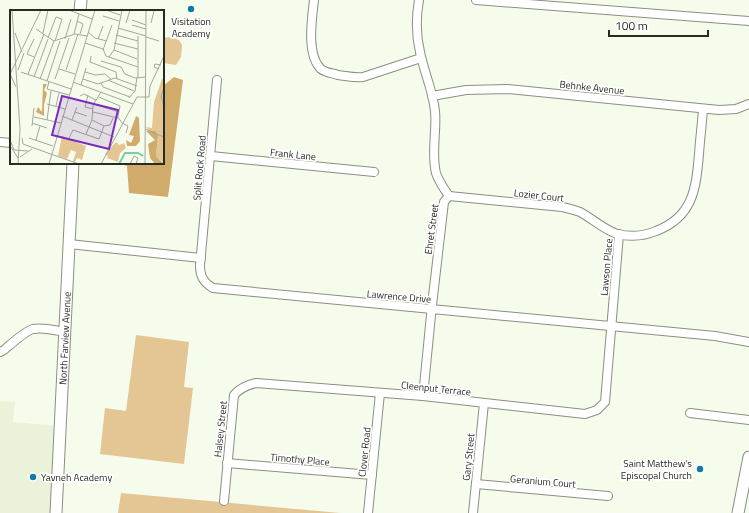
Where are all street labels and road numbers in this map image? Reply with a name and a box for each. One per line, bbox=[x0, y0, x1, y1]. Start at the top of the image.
street label: Behnke Avenue bbox=[559, 77, 625, 98]
street label: Split Rock Road bbox=[189, 135, 210, 201]
street label: Frank Lane bbox=[269, 145, 317, 164]
street label: Lozier Court bbox=[513, 185, 565, 206]
street label: Ehret Street bbox=[421, 202, 443, 255]
street label: Lawson Place bbox=[597, 238, 616, 296]
street label: Lawrence Drive bbox=[366, 286, 432, 307]
street label: North Farview Avenue bbox=[55, 291, 75, 385]
street label: Cleenput Terrace bbox=[400, 377, 472, 400]
street label: Halsey Street bbox=[210, 400, 231, 458]
street label: Clover Road bbox=[354, 426, 375, 478]
street label: Gary Street bbox=[459, 432, 478, 481]
street label: Timothy Place bbox=[270, 449, 330, 470]
street label: Geranium Court bbox=[509, 471, 577, 492]

